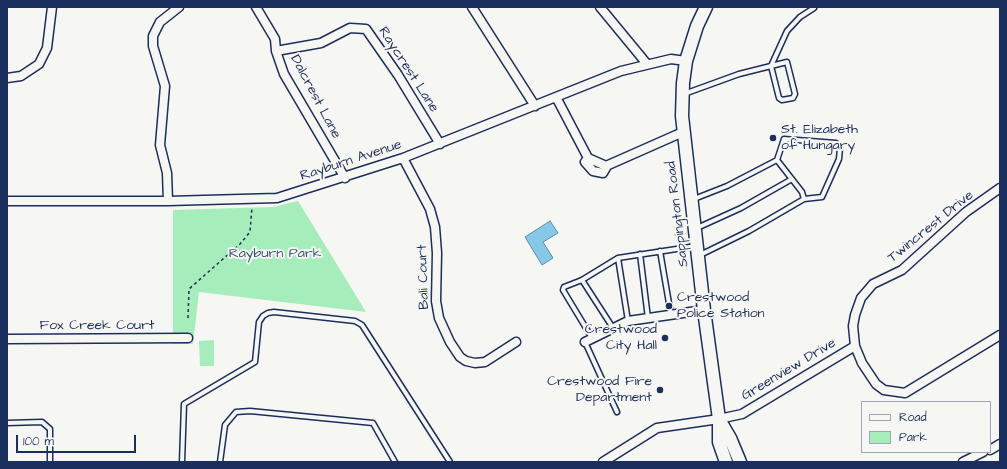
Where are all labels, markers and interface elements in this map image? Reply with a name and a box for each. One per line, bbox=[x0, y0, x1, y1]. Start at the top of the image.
street label: Raycrest Lane bbox=[374, 24, 442, 116]
street label: Dalcrest Lane bbox=[286, 52, 344, 142]
place label: St. Elizabeth of Hungary bbox=[781, 122, 858, 154]
marker: St. Elizabeth of Hungary bbox=[768, 133, 778, 143]
street label: Rayburn Avenue bbox=[298, 137, 404, 185]
street label: Sappington Road bbox=[663, 160, 693, 268]
street label: Twincrest Drive bbox=[885, 187, 977, 267]
street label: Bali Court bbox=[414, 244, 434, 310]
park label: Rayburn Park bbox=[229, 246, 321, 262]
place label: Crestwood Police Station bbox=[677, 290, 765, 322]
marker: Crestwood Police Station bbox=[664, 301, 674, 311]
street label: Fox Creek Court bbox=[39, 318, 155, 334]
place label: Crestwood City Hall bbox=[585, 322, 657, 354]
marker: Crestwood City Hall bbox=[660, 333, 670, 343]
street label: Greenview Drive bbox=[739, 335, 839, 405]
place label: Crestwood Fire Department bbox=[547, 374, 652, 406]
marker: Crestwood Fire Department bbox=[655, 385, 665, 395]
legend bbox=[861, 401, 991, 453]
text: Road bbox=[899, 409, 927, 426]
scale bar bbox=[18, 427, 138, 453]
text: Park bbox=[899, 429, 927, 446]
text: 100 m bbox=[23, 433, 54, 450]

